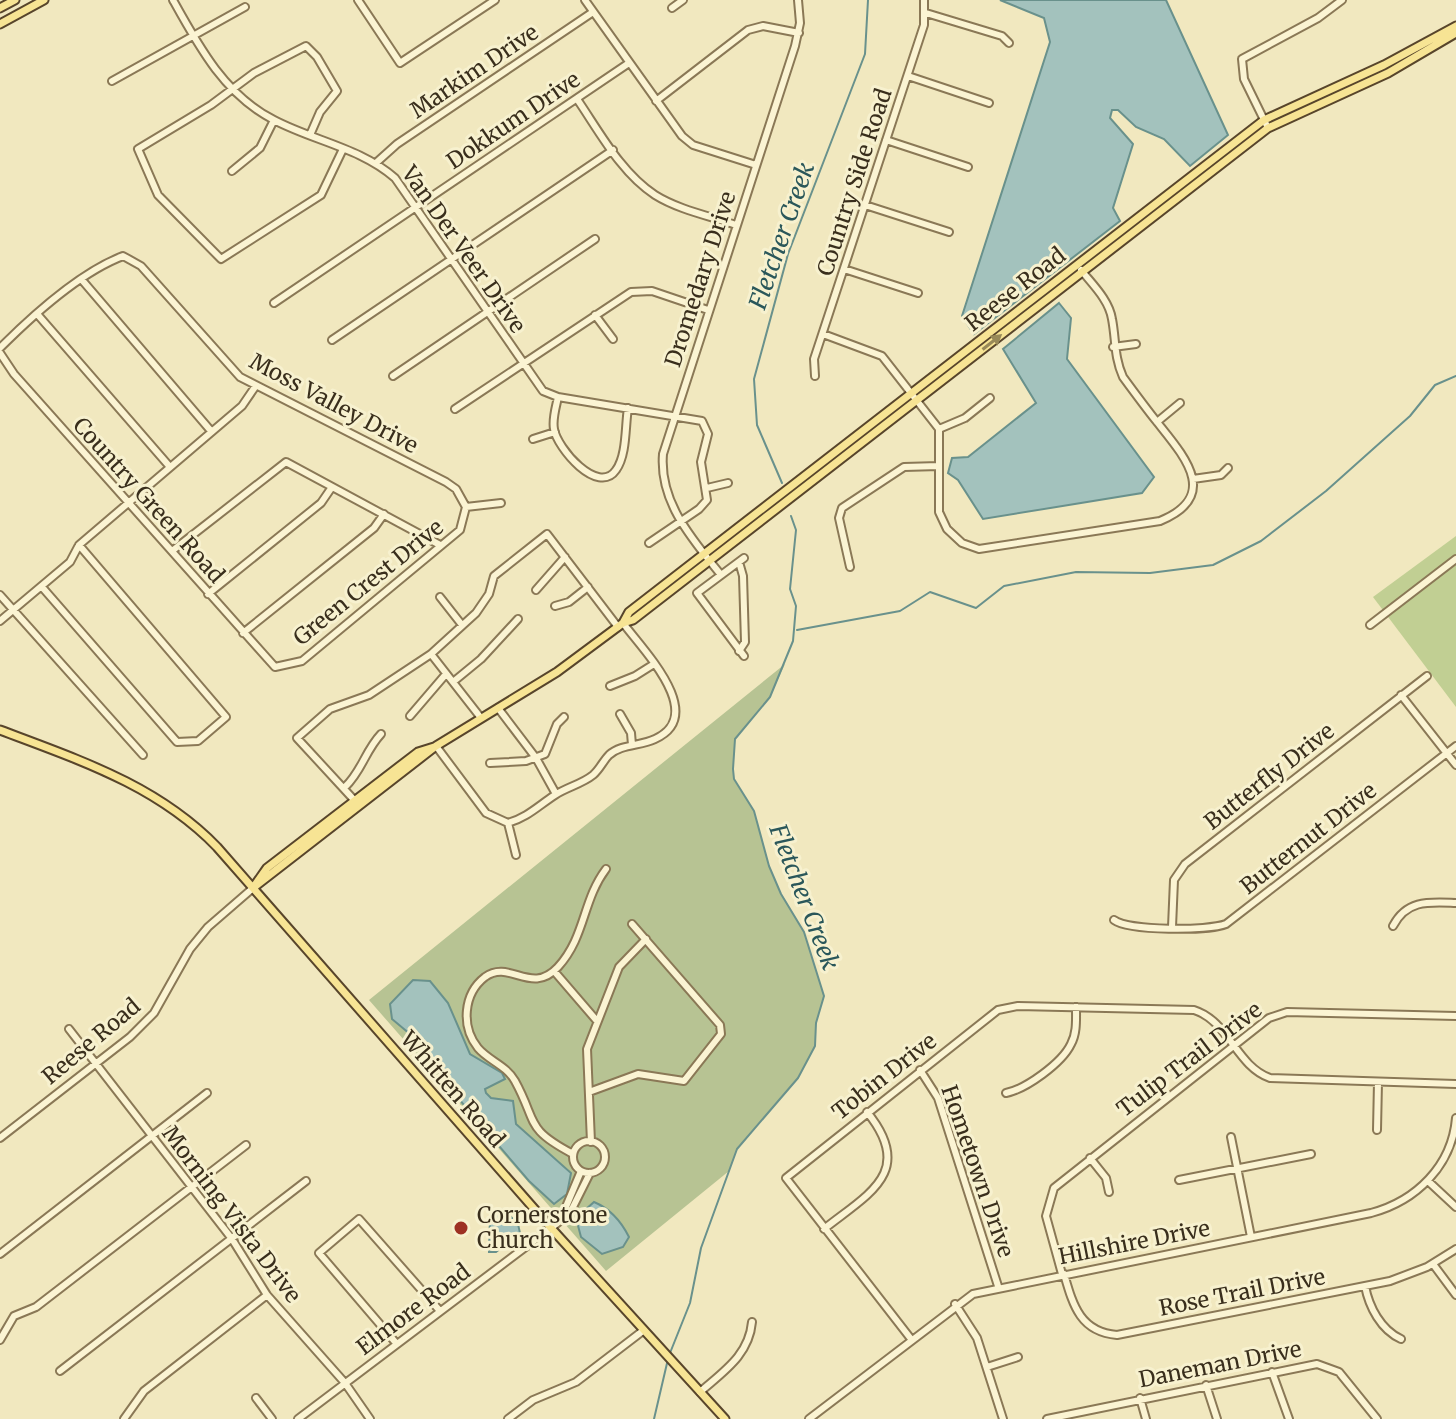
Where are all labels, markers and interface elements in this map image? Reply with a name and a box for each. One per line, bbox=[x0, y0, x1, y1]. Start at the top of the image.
street label: Markim Drive bbox=[405, 18, 543, 124]
street label: Dokkum Drive bbox=[441, 65, 585, 175]
street label: Country Side Road bbox=[811, 85, 897, 279]
water label: Fletcher Creek bbox=[742, 158, 821, 314]
street label: Van Der Veer Drive bbox=[395, 159, 532, 338]
street label: Dromedary Drive bbox=[658, 188, 742, 370]
street label: Reese Road bbox=[959, 241, 1071, 337]
one-way arrow bbox=[982, 334, 1002, 350]
street label: Moss Valley Drive bbox=[245, 347, 423, 459]
street label: Country Green Road bbox=[67, 411, 231, 589]
street label: Green Crest Drive bbox=[287, 513, 449, 651]
street label: Butterfly Drive bbox=[1199, 717, 1339, 835]
street label: Butternut Drive bbox=[1234, 776, 1382, 900]
water label: Fletcher Creek bbox=[762, 819, 846, 974]
street label: Reese Road bbox=[36, 992, 146, 1090]
street label: Tulip Trail Drive bbox=[1111, 995, 1267, 1123]
street label: Whitten Road bbox=[394, 1024, 511, 1153]
street label: Tobin Drive bbox=[826, 1027, 942, 1125]
street label: Hometown Drive bbox=[935, 1081, 1021, 1261]
street label: Morning Vista Drive bbox=[156, 1120, 308, 1308]
place label: Cornerstone Church bbox=[477, 1201, 607, 1254]
street label: Hillshire Drive bbox=[1056, 1214, 1212, 1270]
marker: Cornerstone Church bbox=[452, 1219, 470, 1237]
street label: Elmore Road bbox=[351, 1257, 475, 1361]
street label: Rose Trail Drive bbox=[1157, 1262, 1327, 1322]
street label: Daneman Drive bbox=[1136, 1335, 1304, 1393]

